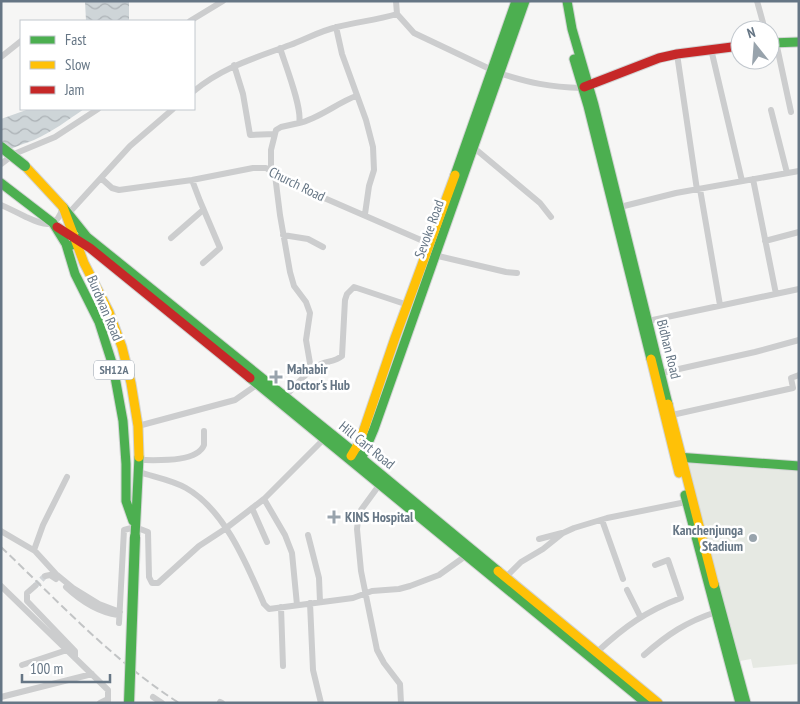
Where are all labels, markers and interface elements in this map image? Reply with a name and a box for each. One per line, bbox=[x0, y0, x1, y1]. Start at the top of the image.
legend bbox=[20, 20, 195, 110]
north arrow bbox=[730, 20, 780, 70]
text: N bbox=[745, 23, 757, 42]
text: Fast bbox=[65, 30, 86, 49]
text: Slow bbox=[65, 55, 90, 74]
text: Jam bbox=[64, 80, 84, 99]
street label: Church Road bbox=[266, 163, 328, 205]
street label: Sevoke Road bbox=[410, 197, 448, 261]
street label: Burdwan Road bbox=[83, 273, 127, 343]
street label: Bidhan Road bbox=[653, 317, 685, 381]
road number: SH12A bbox=[94, 360, 134, 380]
place label: Mahabir Doctor's Hub bbox=[287, 360, 350, 394]
marker: Mahabir Doctor's Hub bbox=[269, 370, 283, 384]
street label: Hill Cart Road bbox=[335, 417, 399, 473]
place label: KINS Hospital bbox=[345, 508, 414, 526]
marker: KINS Hospital bbox=[327, 510, 341, 524]
place label: Kanchenjunga Stadium bbox=[673, 521, 743, 555]
marker: Kanchenjunga Stadium bbox=[747, 532, 759, 544]
scale bar bbox=[22, 652, 110, 684]
text: 100 m bbox=[30, 659, 63, 678]

